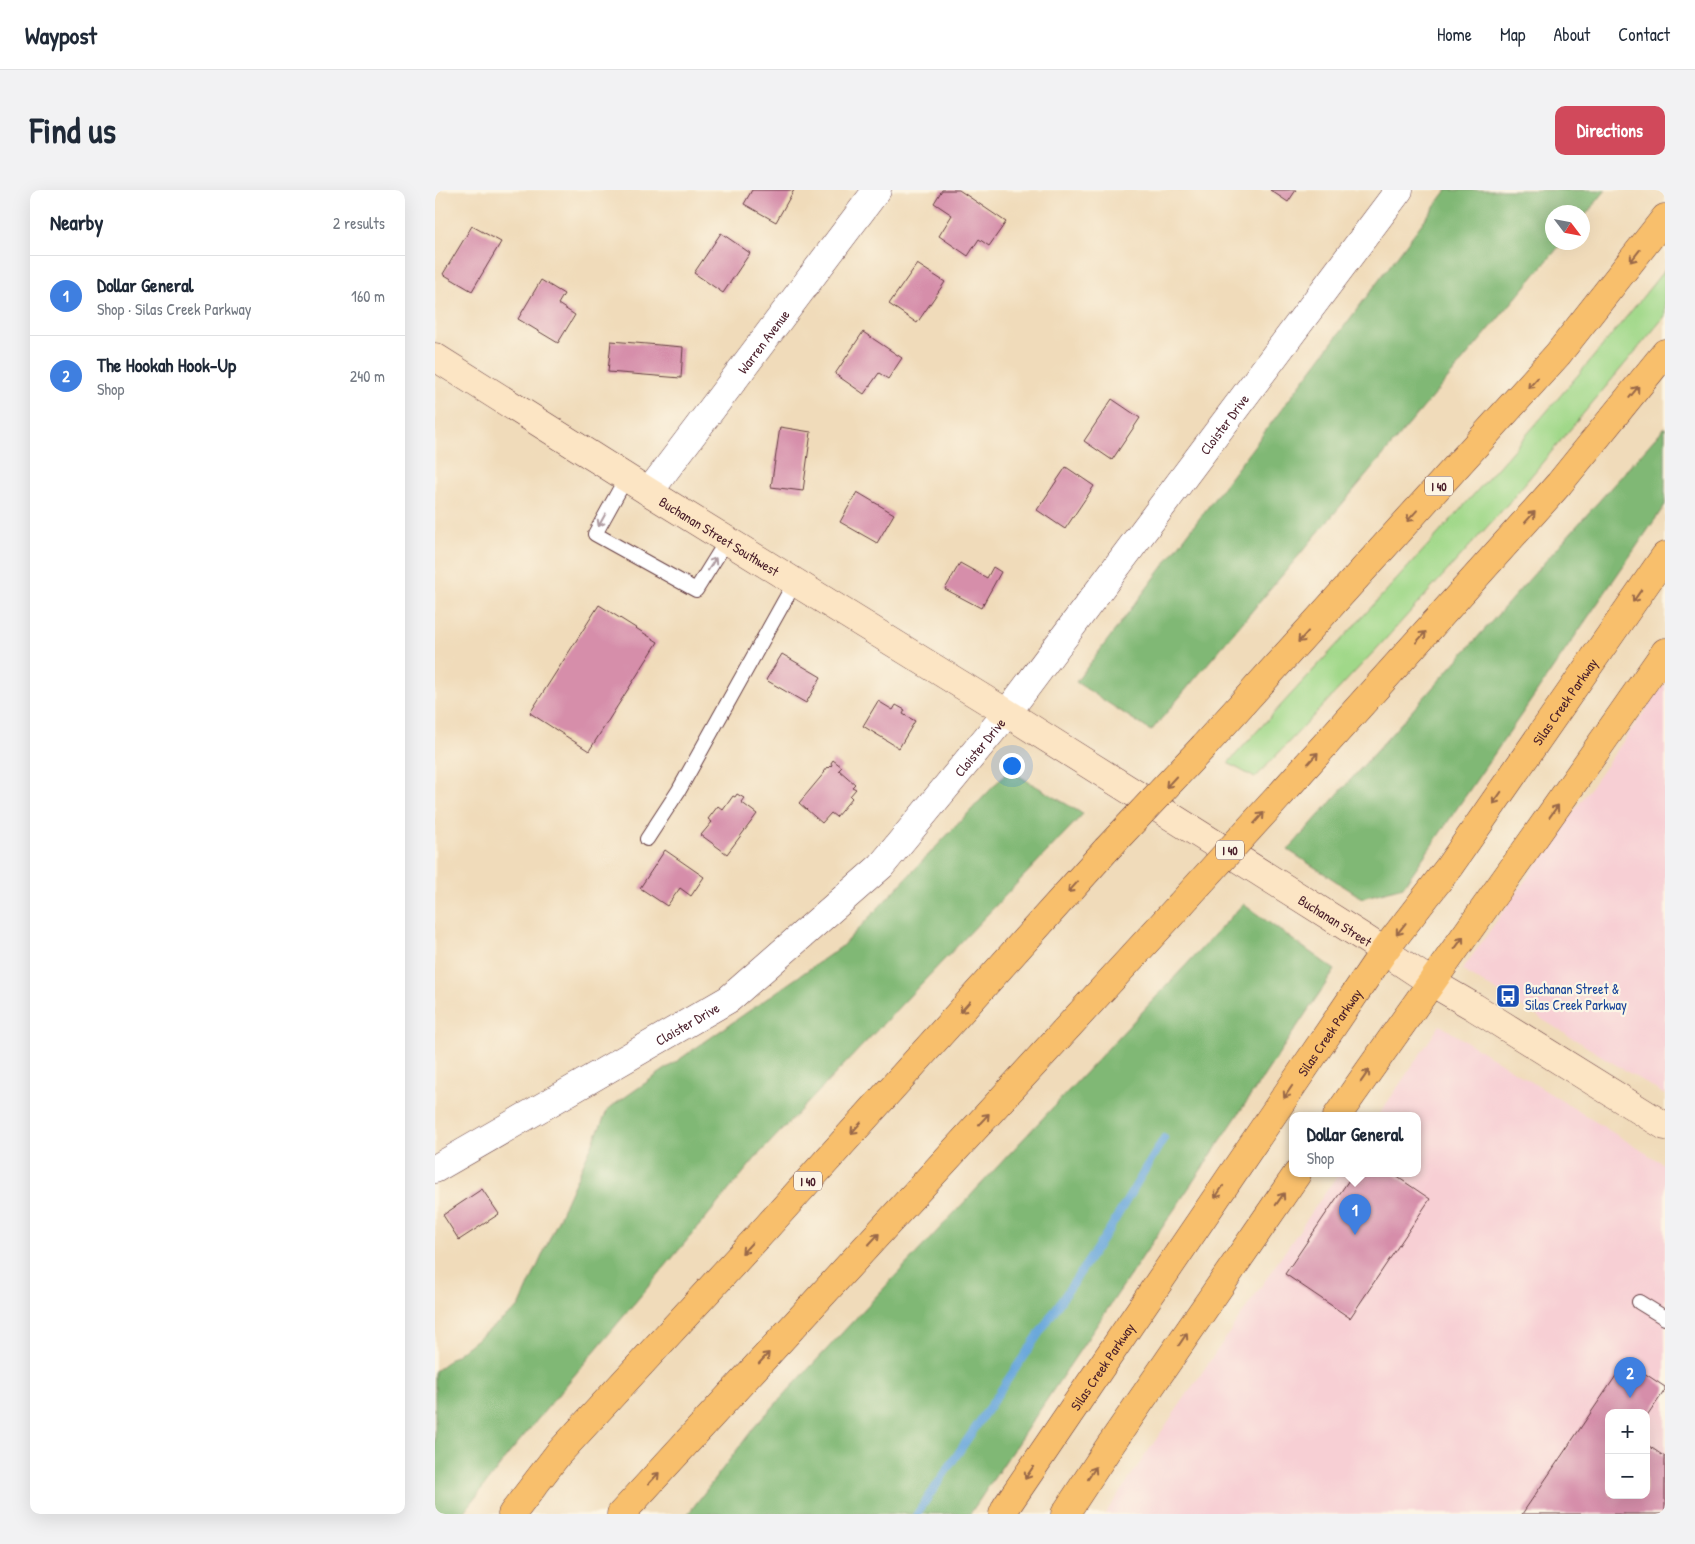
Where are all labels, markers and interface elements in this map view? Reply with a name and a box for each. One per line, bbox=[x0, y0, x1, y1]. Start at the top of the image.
text: Waypost bbox=[25, 19, 97, 51]
text: Home bbox=[1437, 22, 1472, 47]
text: Map bbox=[1500, 22, 1525, 47]
text: About bbox=[1553, 22, 1590, 47]
text: Contact bbox=[1618, 22, 1670, 47]
button: Directions bbox=[1555, 106, 1665, 155]
text: Find us bbox=[30, 107, 116, 154]
north arrow bbox=[1545, 205, 1590, 250]
text: Nearby bbox=[50, 208, 103, 237]
text: 2 results bbox=[333, 212, 385, 234]
one-way arrow bbox=[1630, 250, 1641, 263]
text: Dollar General bbox=[97, 272, 194, 298]
text: 1 bbox=[63, 285, 69, 307]
text: 160 m bbox=[351, 285, 385, 307]
text: Shop · Silas Creek Parkway bbox=[97, 298, 251, 320]
street label: Warren Avenue bbox=[733, 305, 793, 377]
text: The Hookah Hook-Up bbox=[97, 352, 236, 378]
text: 2 bbox=[62, 365, 70, 387]
text: 240 m bbox=[350, 365, 385, 387]
one-way arrow bbox=[1527, 376, 1539, 389]
text: Shop bbox=[97, 378, 124, 400]
one-way arrow bbox=[1628, 385, 1639, 398]
street label: Cloister Drive bbox=[1195, 390, 1253, 458]
road number: I 40 bbox=[1425, 476, 1453, 496]
street label: Buchanan Street Southwest bbox=[656, 491, 783, 580]
one-way arrow bbox=[1406, 510, 1418, 523]
one-way arrow bbox=[1524, 510, 1536, 523]
one-way arrow bbox=[597, 512, 607, 527]
one-way arrow bbox=[708, 558, 718, 572]
one-way arrow bbox=[1632, 589, 1642, 603]
one-way arrow bbox=[1297, 630, 1309, 643]
one-way arrow bbox=[1416, 631, 1427, 644]
street label: Silas Creek Parkway bbox=[1527, 654, 1602, 749]
street label: Cloister Drive bbox=[949, 713, 1009, 780]
one-way arrow bbox=[1307, 752, 1319, 765]
your location bbox=[999, 753, 1025, 779]
one-way arrow bbox=[1165, 775, 1177, 788]
one-way arrow bbox=[1492, 790, 1502, 804]
one-way arrow bbox=[1549, 804, 1559, 818]
one-way arrow bbox=[1253, 812, 1265, 824]
road number: I 40 bbox=[1216, 840, 1244, 860]
one-way arrow bbox=[1068, 880, 1079, 893]
street label: Buchanan Street bbox=[1295, 890, 1376, 950]
one-way arrow bbox=[1396, 922, 1407, 935]
one-way arrow bbox=[1454, 936, 1464, 950]
place label: Buchanan Street & Silas Creek Parkway bbox=[1525, 979, 1627, 1015]
bus stop icon: Buchanan Street & Silas Creek Parkway bbox=[1495, 983, 1521, 1009]
street label: Silas Creek Parkway bbox=[1292, 984, 1366, 1080]
street label: Cloister Drive bbox=[651, 997, 723, 1049]
one-way arrow bbox=[959, 1001, 970, 1014]
one-way arrow bbox=[1360, 1069, 1370, 1083]
one-way arrow bbox=[1283, 1085, 1293, 1099]
one-way arrow bbox=[978, 1112, 990, 1125]
popup bbox=[1289, 1112, 1421, 1177]
one-way arrow bbox=[850, 1121, 862, 1134]
text: Dollar General bbox=[1307, 1121, 1403, 1147]
text: Shop bbox=[1307, 1147, 1334, 1169]
road number: I 40 bbox=[794, 1171, 822, 1190]
one-way arrow bbox=[1214, 1185, 1224, 1199]
one-way arrow bbox=[1275, 1192, 1285, 1206]
pin: 1 bbox=[1339, 1194, 1371, 1235]
one-way arrow bbox=[868, 1232, 880, 1245]
one-way arrow bbox=[741, 1242, 753, 1255]
street label: Silas Creek Parkway bbox=[1065, 1318, 1139, 1414]
one-way arrow bbox=[1178, 1332, 1188, 1346]
one-way arrow bbox=[758, 1352, 770, 1365]
pin: 2 bbox=[1614, 1357, 1646, 1398]
map controls bbox=[1605, 1409, 1650, 1499]
button: + bbox=[1605, 1409, 1650, 1454]
button: − bbox=[1605, 1454, 1650, 1499]
one-way arrow bbox=[1023, 1466, 1034, 1480]
one-way arrow bbox=[1087, 1467, 1097, 1481]
one-way arrow bbox=[648, 1472, 660, 1484]

